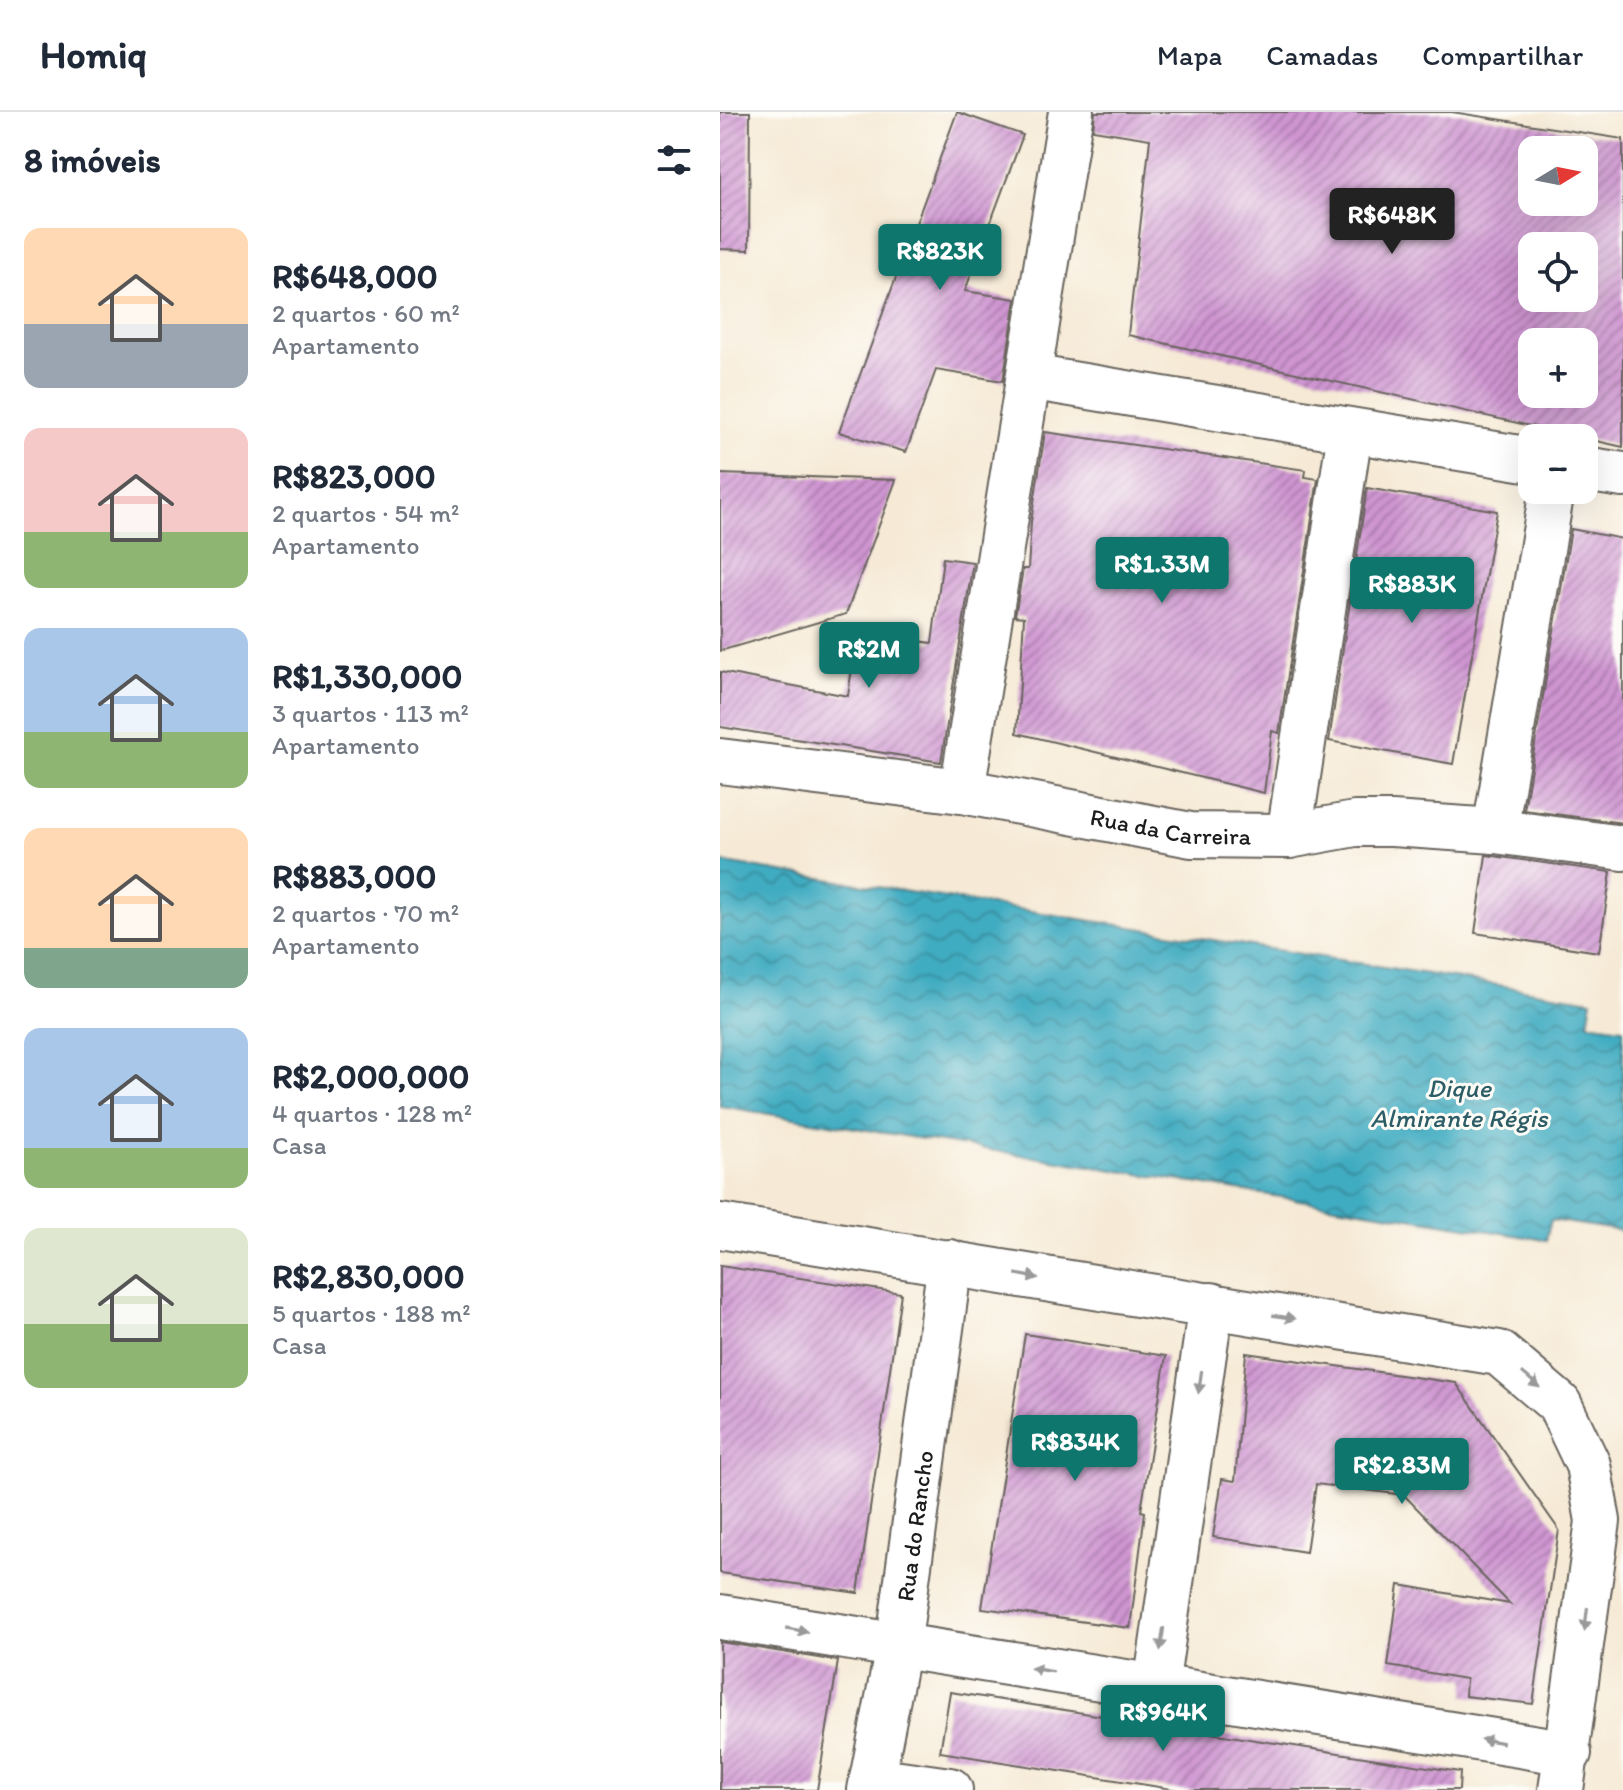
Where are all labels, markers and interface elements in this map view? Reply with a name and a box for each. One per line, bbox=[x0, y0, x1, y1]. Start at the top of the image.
text: Homiq bbox=[40, 32, 147, 78]
text: Mapa bbox=[1157, 38, 1222, 72]
text: Camadas bbox=[1266, 38, 1378, 72]
text: Compartilhar bbox=[1422, 38, 1583, 72]
north arrow bbox=[1518, 136, 1598, 216]
map controls bbox=[1518, 136, 1598, 504]
icon: filters bbox=[652, 138, 696, 182]
text: 8 imóveis bbox=[24, 140, 161, 181]
pin: R$648K bbox=[1327, 188, 1457, 256]
text: R$648K bbox=[1348, 198, 1436, 230]
pin: R$823K bbox=[875, 224, 1005, 292]
button: locate bbox=[1518, 232, 1598, 312]
text: R$823K bbox=[896, 234, 984, 266]
text: R$648,000 bbox=[272, 256, 438, 297]
icon: home bbox=[88, 260, 184, 356]
text: 2 quartos · 60 m² bbox=[272, 297, 460, 329]
button: + bbox=[1518, 328, 1598, 408]
text: Apartamento bbox=[272, 329, 420, 361]
button: − bbox=[1518, 424, 1598, 504]
text: R$823,000 bbox=[272, 456, 436, 497]
icon: home bbox=[88, 460, 184, 556]
text: 2 quartos · 54 m² bbox=[272, 497, 459, 529]
text: Apartamento bbox=[272, 529, 420, 561]
pin: R$1.33M bbox=[1088, 537, 1236, 605]
text: R$1.33M bbox=[1114, 547, 1210, 579]
pin: R$883K bbox=[1347, 557, 1477, 625]
text: R$883K bbox=[1368, 567, 1456, 599]
pin: R$2M bbox=[822, 622, 916, 690]
text: R$2M bbox=[837, 632, 901, 664]
text: R$1,330,000 bbox=[272, 656, 463, 697]
icon: home bbox=[88, 660, 184, 756]
text: 3 quartos · 113 m² bbox=[272, 697, 469, 729]
text: Apartamento bbox=[272, 729, 420, 761]
street label: Rua da Carreira bbox=[1088, 801, 1252, 850]
text: R$883,000 bbox=[272, 856, 436, 897]
icon: home bbox=[88, 860, 184, 956]
text: 2 quartos · 70 m² bbox=[272, 897, 459, 929]
text: Apartamento bbox=[272, 929, 420, 961]
text: R$2,000,000 bbox=[272, 1056, 469, 1097]
icon: home bbox=[88, 1060, 184, 1156]
water label: Dique Almirante Régis bbox=[1370, 1072, 1549, 1134]
text: 4 quartos · 128 m² bbox=[272, 1097, 472, 1129]
text: Casa bbox=[272, 1129, 327, 1161]
text: R$2,830,000 bbox=[272, 1256, 465, 1297]
icon: home bbox=[88, 1260, 184, 1356]
one-way arrow bbox=[1015, 1270, 1040, 1282]
text: 5 quartos · 188 m² bbox=[272, 1297, 471, 1329]
one-way arrow bbox=[1272, 1311, 1297, 1324]
text: Casa bbox=[272, 1329, 327, 1361]
one-way arrow bbox=[1193, 1370, 1206, 1395]
one-way arrow bbox=[1520, 1371, 1540, 1388]
pin: R$834K bbox=[1010, 1415, 1140, 1483]
text: R$834K bbox=[1030, 1425, 1120, 1457]
pin: R$2.83M bbox=[1328, 1438, 1476, 1506]
text: R$2.83M bbox=[1353, 1448, 1451, 1480]
street label: Rua do Rancho bbox=[890, 1449, 939, 1603]
one-way arrow bbox=[1579, 1606, 1592, 1631]
one-way arrow bbox=[785, 1624, 810, 1637]
one-way arrow bbox=[1155, 1627, 1168, 1652]
one-way arrow bbox=[1029, 1663, 1054, 1675]
pin: R$964K bbox=[1098, 1685, 1228, 1753]
text: R$964K bbox=[1119, 1695, 1207, 1727]
one-way arrow bbox=[1479, 1734, 1504, 1747]

